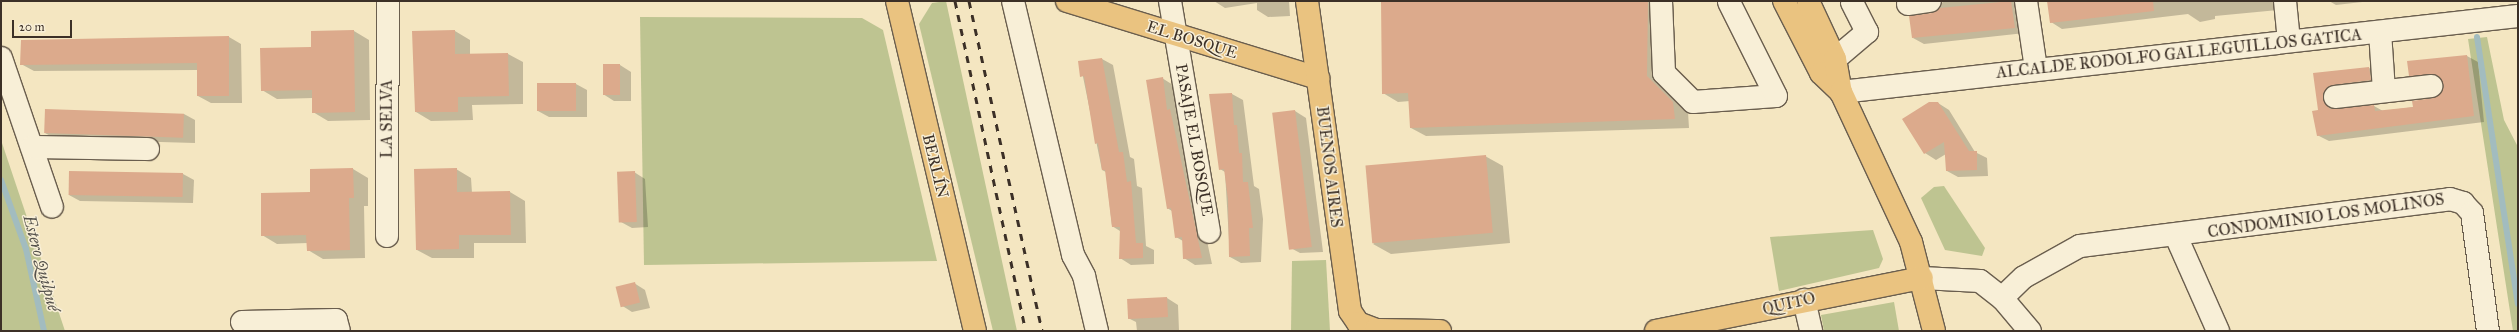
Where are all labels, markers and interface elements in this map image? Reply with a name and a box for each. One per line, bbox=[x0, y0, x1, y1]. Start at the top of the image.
scale bar bbox=[14, 12, 74, 38]
street label: EL BOSQUE bbox=[1144, 17, 1240, 63]
text: 20 m bbox=[19, 20, 45, 34]
street label: ALCALDE RODOLFO GALLEGUILLOS GATICA bbox=[1995, 25, 2363, 83]
street label: PASAJE EL BOSQUE bbox=[1171, 62, 1217, 218]
street label: LA SELVA bbox=[377, 80, 397, 158]
street label: BUENOS AIRES bbox=[1312, 105, 1346, 229]
street label: BERLÍN bbox=[918, 132, 952, 200]
street label: CONDOMINIO LOS MOLINOS bbox=[2206, 190, 2446, 242]
water label: Estero Quilpué bbox=[18, 213, 64, 313]
street label: QUITO bbox=[1761, 289, 1817, 319]

